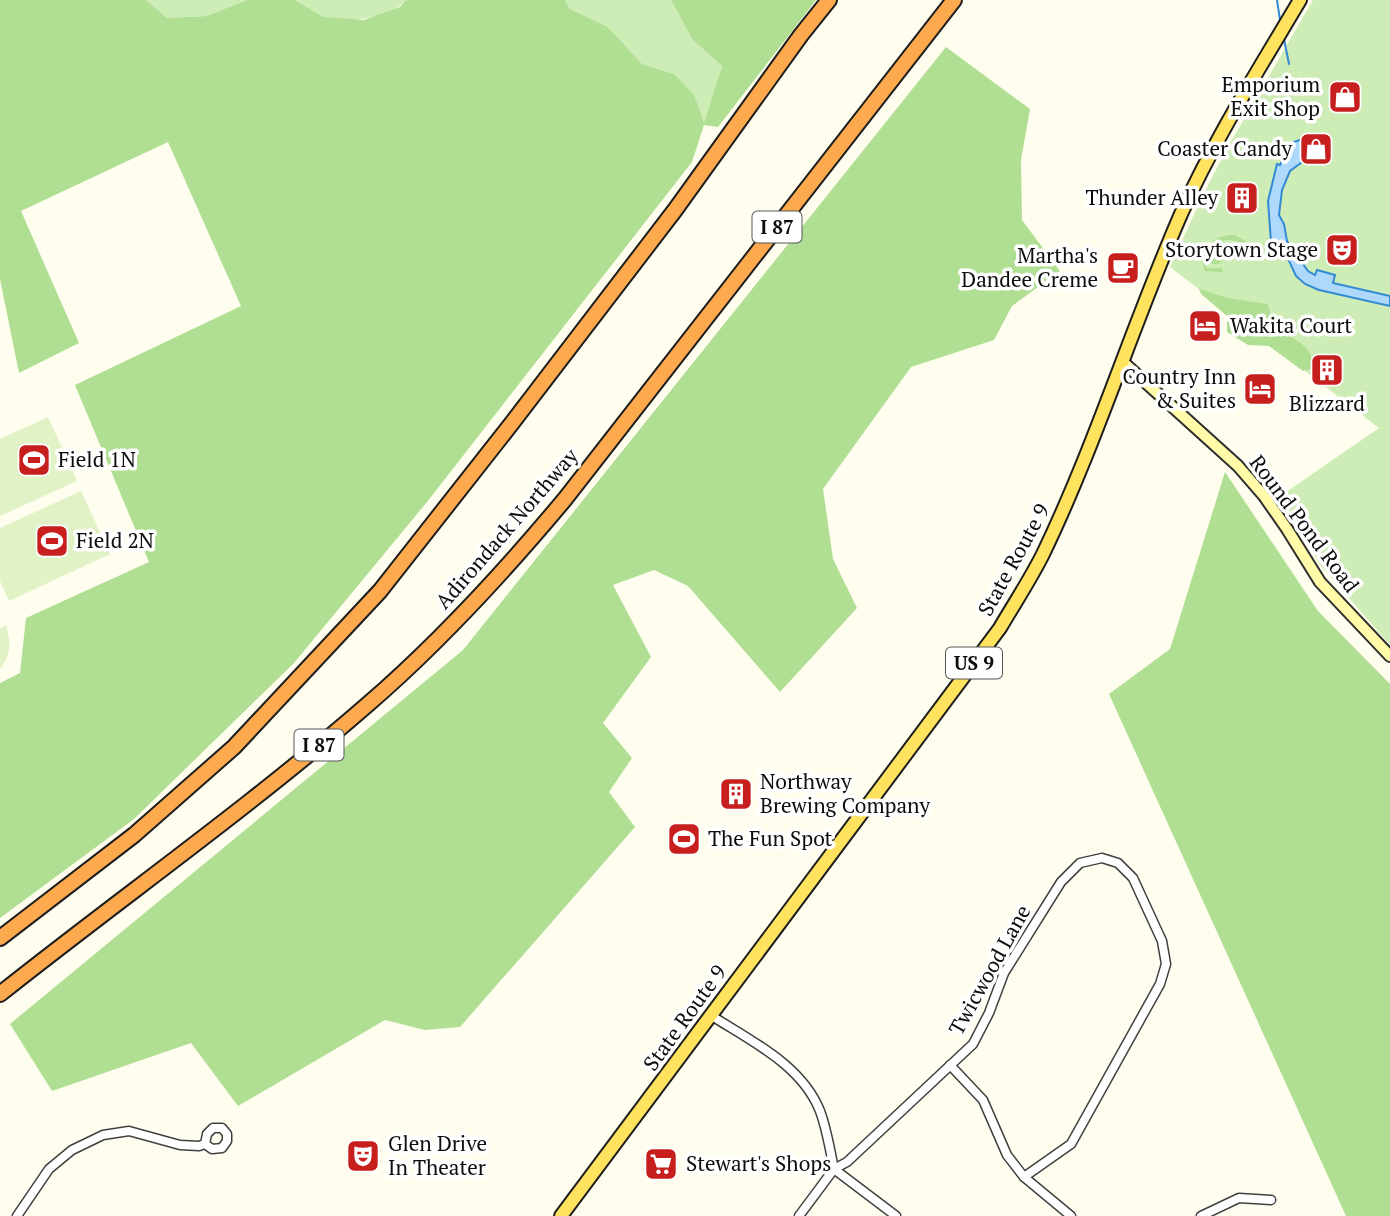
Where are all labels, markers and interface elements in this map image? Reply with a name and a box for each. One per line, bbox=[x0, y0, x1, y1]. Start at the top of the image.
place label: Emporium Exit Shop bbox=[1222, 70, 1320, 122]
shop icon: Emporium Exit Shop bbox=[1326, 78, 1364, 116]
shop icon: Coaster Candy bbox=[1297, 130, 1335, 168]
place label: Coaster Candy bbox=[1157, 134, 1292, 162]
building icon: Thunder Alley bbox=[1223, 179, 1261, 217]
place label: Thunder Alley bbox=[1085, 183, 1218, 211]
road number: I 87 bbox=[752, 212, 802, 243]
theatre icon: Storytown Stage bbox=[1323, 231, 1361, 269]
place label: Storytown Stage bbox=[1165, 235, 1318, 263]
place label: Martha's Dandee Creme bbox=[961, 241, 1098, 293]
cafe icon: Martha's Dandee Creme bbox=[1104, 249, 1142, 287]
hotel icon: Wakita Court bbox=[1186, 307, 1224, 345]
place label: Wakita Court bbox=[1230, 311, 1352, 339]
building icon: Blizzard bbox=[1308, 351, 1346, 389]
place label: Country Inn & Suites bbox=[1123, 362, 1237, 414]
hotel icon: Country Inn & Suites bbox=[1241, 370, 1279, 408]
place label: Blizzard bbox=[1289, 389, 1365, 417]
sports icon: Field 1N bbox=[15, 441, 53, 479]
street label: Adirondack Northway bbox=[429, 442, 584, 615]
place label: Field 1N bbox=[58, 445, 136, 473]
street label: Round Pond Road bbox=[1244, 449, 1366, 598]
street label: State Route 9 bbox=[971, 498, 1056, 621]
sports icon: Field 2N bbox=[33, 522, 71, 560]
place label: Field 2N bbox=[76, 526, 154, 554]
road number: US 9 bbox=[946, 648, 1002, 678]
road number: I 87 bbox=[294, 730, 344, 760]
place label: Northway Brewing Company bbox=[760, 767, 930, 819]
building icon: Northway Brewing Company bbox=[717, 775, 755, 813]
sports icon: The Fun Spot bbox=[665, 820, 703, 858]
place label: The Fun Spot bbox=[708, 824, 833, 852]
street label: Twicwood Lane bbox=[942, 899, 1036, 1040]
street label: State Route 9 bbox=[636, 959, 732, 1076]
place label: Glen Drive In Theater bbox=[388, 1129, 487, 1181]
theatre icon: Glen Drive In Theater bbox=[344, 1137, 382, 1175]
supermarket icon: Stewart's Shops bbox=[642, 1145, 680, 1183]
place label: Stewart's Shops bbox=[686, 1149, 831, 1177]

